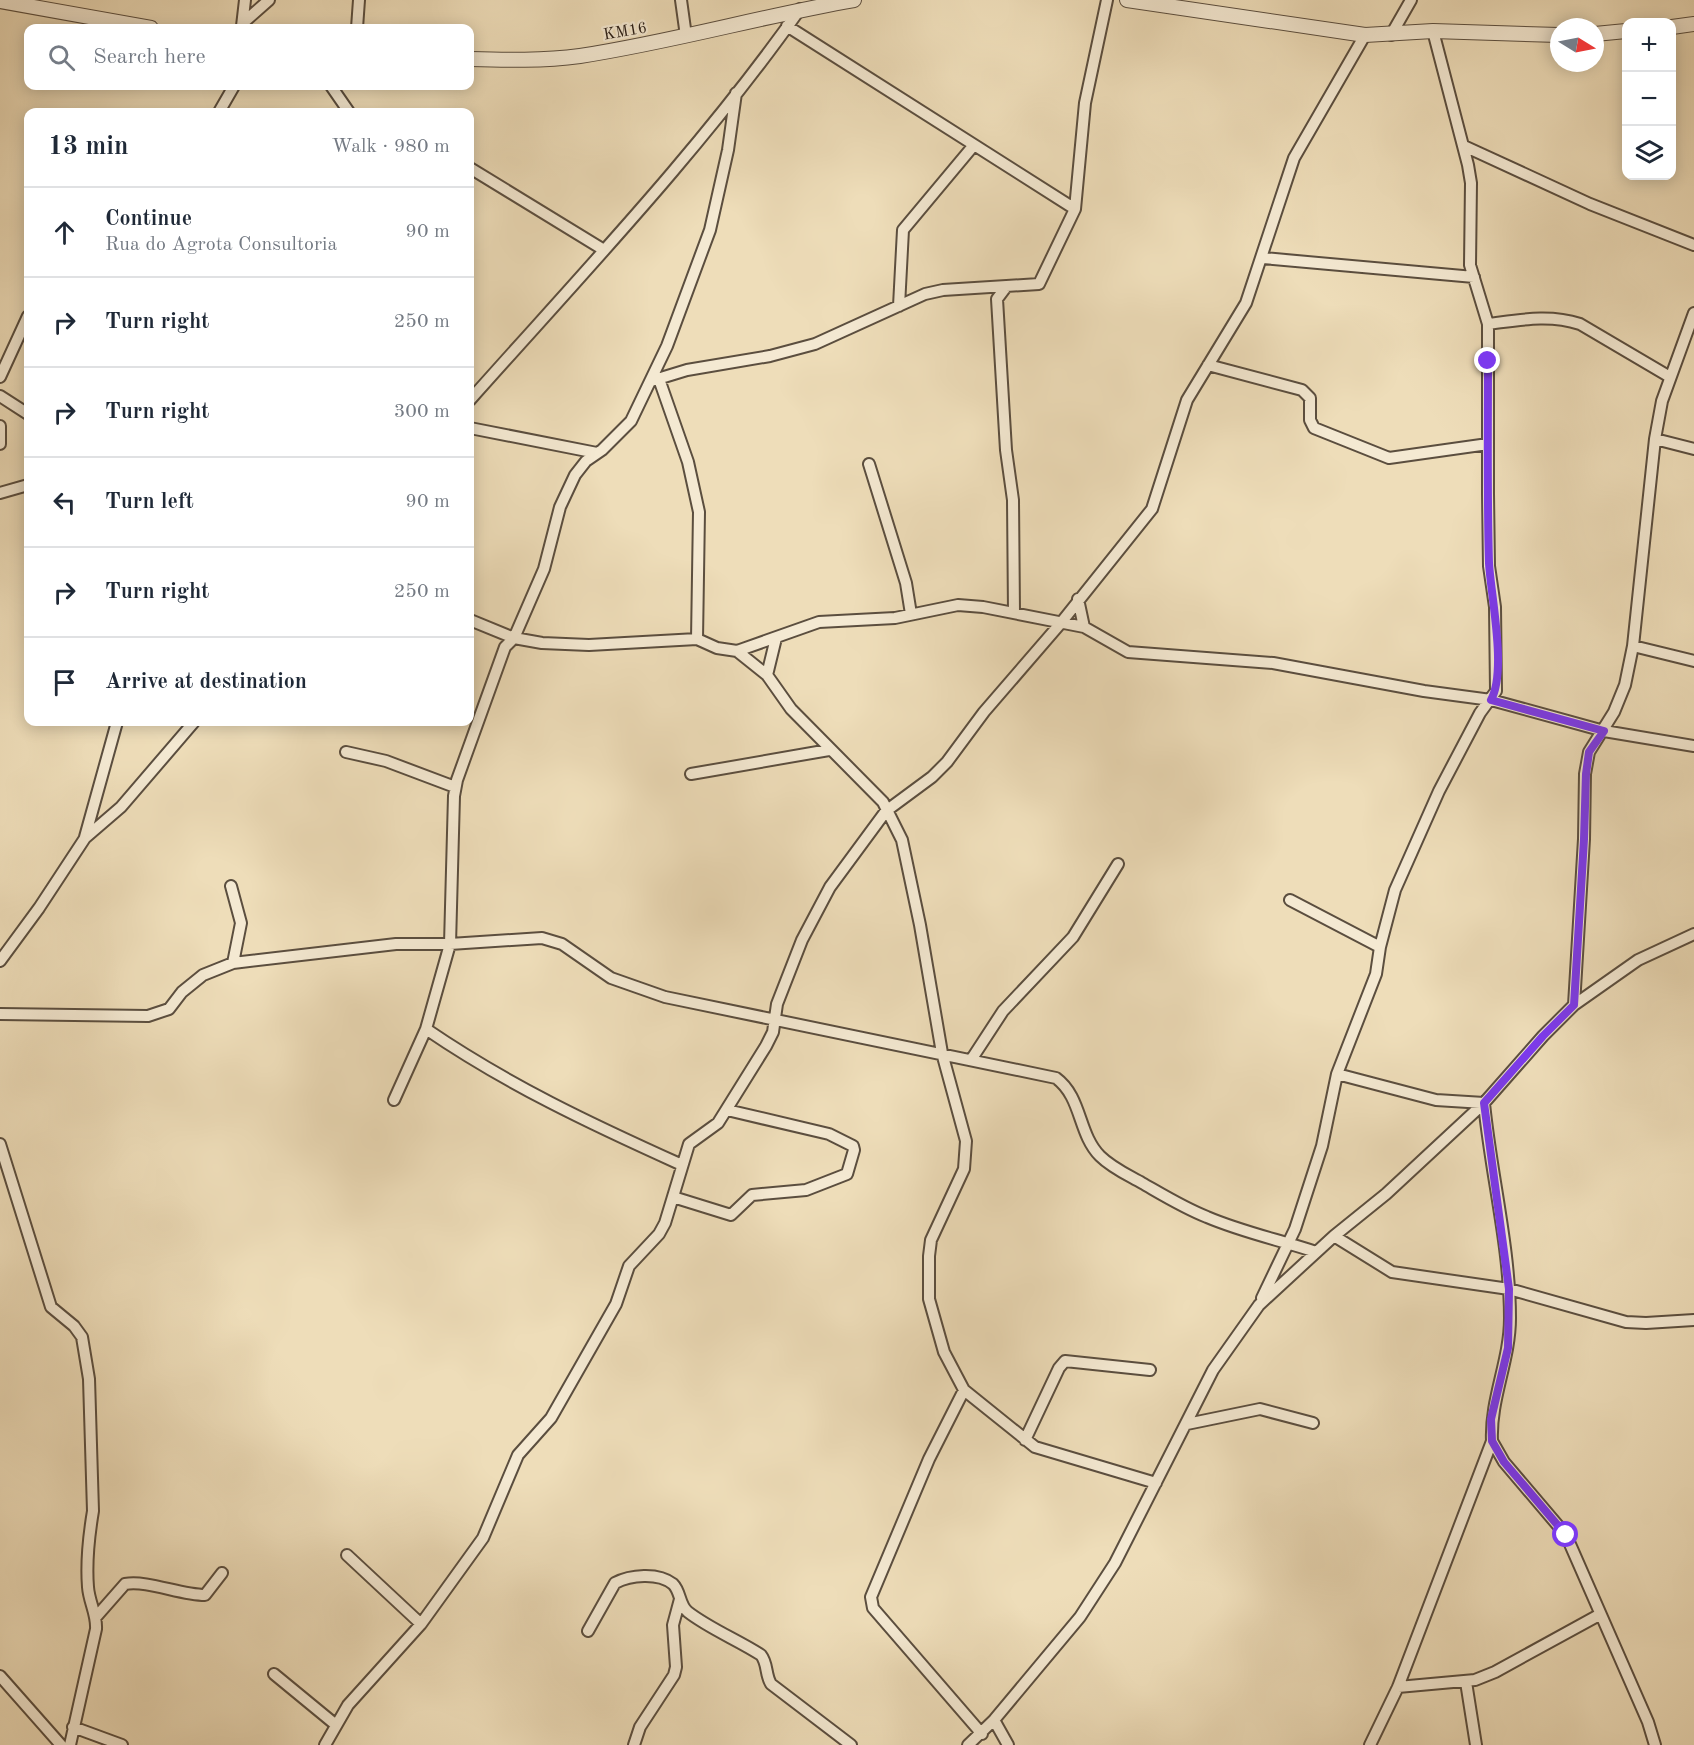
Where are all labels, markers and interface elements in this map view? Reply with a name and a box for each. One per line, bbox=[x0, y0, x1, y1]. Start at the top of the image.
north arrow bbox=[1550, 18, 1604, 72]
map controls bbox=[1622, 18, 1676, 180]
button: + bbox=[1622, 18, 1676, 72]
street label: KM16 bbox=[602, 20, 648, 44]
search box bbox=[24, 24, 474, 90]
icon: search bbox=[45, 41, 78, 74]
text: Search here bbox=[93, 46, 206, 68]
button: − bbox=[1622, 72, 1676, 126]
button: layers bbox=[1622, 126, 1676, 180]
text: 13 min bbox=[48, 134, 128, 160]
text: Walk · 980 m bbox=[331, 137, 450, 157]
text: Continue bbox=[105, 208, 192, 230]
icon: ahead bbox=[48, 216, 81, 249]
text: 90 m bbox=[405, 222, 450, 242]
text: Rua do Agrota Consultoria bbox=[105, 235, 337, 255]
icon: right bbox=[48, 306, 81, 339]
text: Turn right bbox=[105, 311, 209, 333]
text: 250 m bbox=[394, 312, 450, 332]
route end bbox=[1474, 347, 1500, 373]
icon: right bbox=[48, 396, 81, 429]
text: Turn right bbox=[105, 401, 209, 423]
text: 300 m bbox=[394, 402, 450, 422]
icon: left bbox=[48, 486, 81, 519]
text: Turn left bbox=[105, 491, 194, 513]
text: 90 m bbox=[405, 492, 450, 512]
icon: right bbox=[48, 576, 81, 609]
text: Turn right bbox=[105, 581, 209, 603]
text: 250 m bbox=[394, 582, 450, 602]
icon: arrive bbox=[48, 666, 81, 699]
text: Arrive at destination bbox=[105, 671, 307, 693]
route start bbox=[1552, 1521, 1578, 1547]

